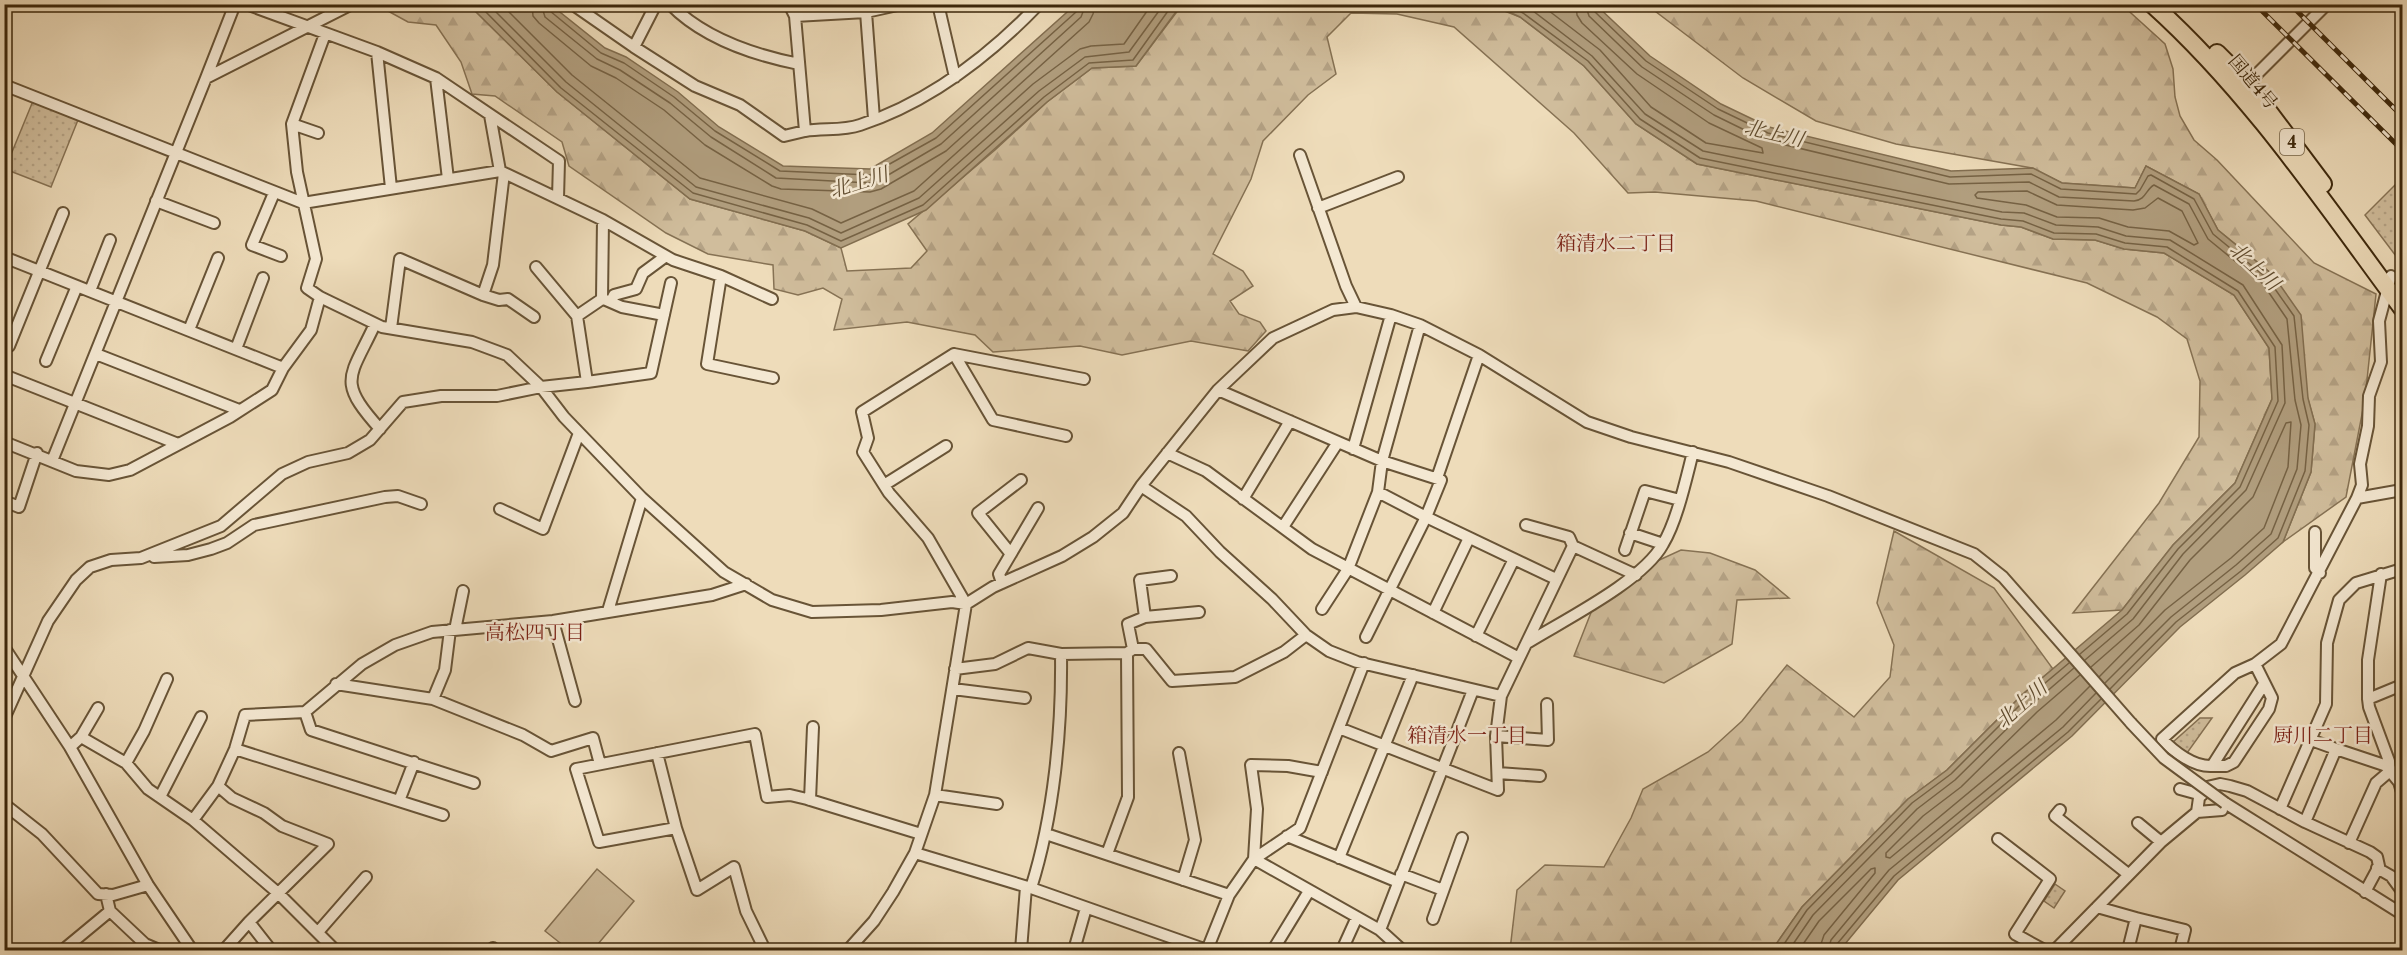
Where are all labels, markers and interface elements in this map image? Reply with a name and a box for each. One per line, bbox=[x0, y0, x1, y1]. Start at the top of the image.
street label: 国道4号 bbox=[2224, 50, 2282, 114]
water label: 北上川 bbox=[1742, 115, 1808, 152]
road number: 4 bbox=[2280, 129, 2304, 155]
water label: 北上川 bbox=[827, 161, 893, 202]
district label: 箱清水二丁目 bbox=[1556, 231, 1676, 255]
water label: 北上川 bbox=[2225, 237, 2287, 297]
district label: 高松四丁目 bbox=[485, 620, 585, 644]
water label: 北上川 bbox=[1990, 674, 2053, 733]
district label: 箱清水一丁目 bbox=[1407, 723, 1527, 747]
district label: 厨川二丁目 bbox=[2273, 723, 2373, 747]

